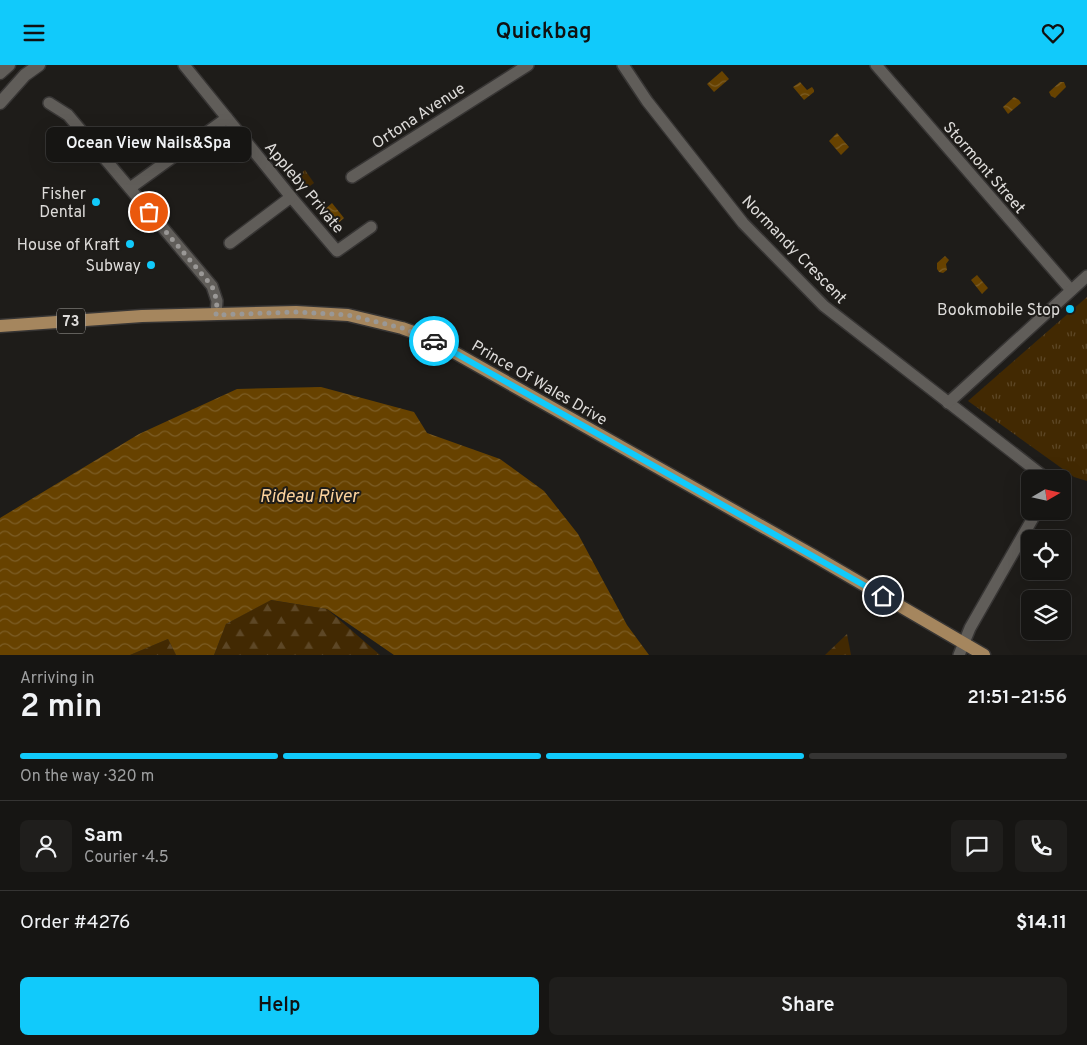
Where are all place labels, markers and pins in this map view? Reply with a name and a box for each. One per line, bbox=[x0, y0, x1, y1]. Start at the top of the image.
callout: Ocean View Nails&Spa bbox=[46, 127, 252, 162]
place label: Fisher Dental bbox=[39, 185, 86, 223]
pin bbox=[128, 191, 170, 233]
marker: Fisher Dental bbox=[90, 196, 102, 208]
place label: House of Kraft bbox=[17, 236, 120, 256]
marker: House of Kraft bbox=[124, 238, 136, 250]
place label: Subway bbox=[85, 257, 141, 277]
marker: Subway bbox=[145, 259, 157, 271]
place label: Bookmobile Stop bbox=[937, 301, 1060, 321]
marker: Bookmobile Stop bbox=[1064, 303, 1076, 315]
pin bbox=[862, 575, 904, 617]

